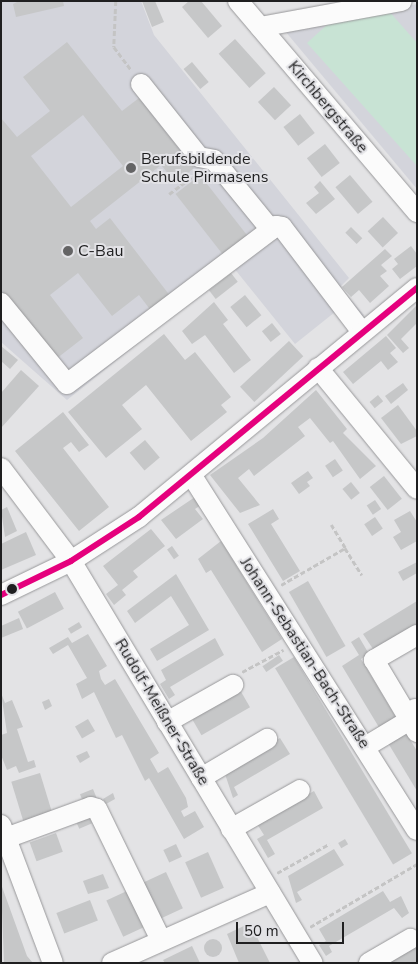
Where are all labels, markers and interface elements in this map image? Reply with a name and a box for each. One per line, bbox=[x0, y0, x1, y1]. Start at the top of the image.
street label: Kirchbergstraße bbox=[284, 57, 372, 157]
place label: Berufsbildende Schule Pirmasens bbox=[141, 149, 268, 187]
marker: Berufsbildende Schule Pirmasens bbox=[125, 162, 137, 174]
place label: C-Bau bbox=[78, 241, 123, 261]
marker: C-Bau bbox=[62, 245, 74, 257]
street label: Johann-Sebastian-Bach-Straße bbox=[236, 554, 374, 752]
unlabelled marker bbox=[7, 584, 17, 594]
street label: Rudolf-Meißner-Straße bbox=[111, 635, 213, 789]
scale bar bbox=[238, 912, 346, 944]
text: 50 m bbox=[244, 921, 279, 941]

